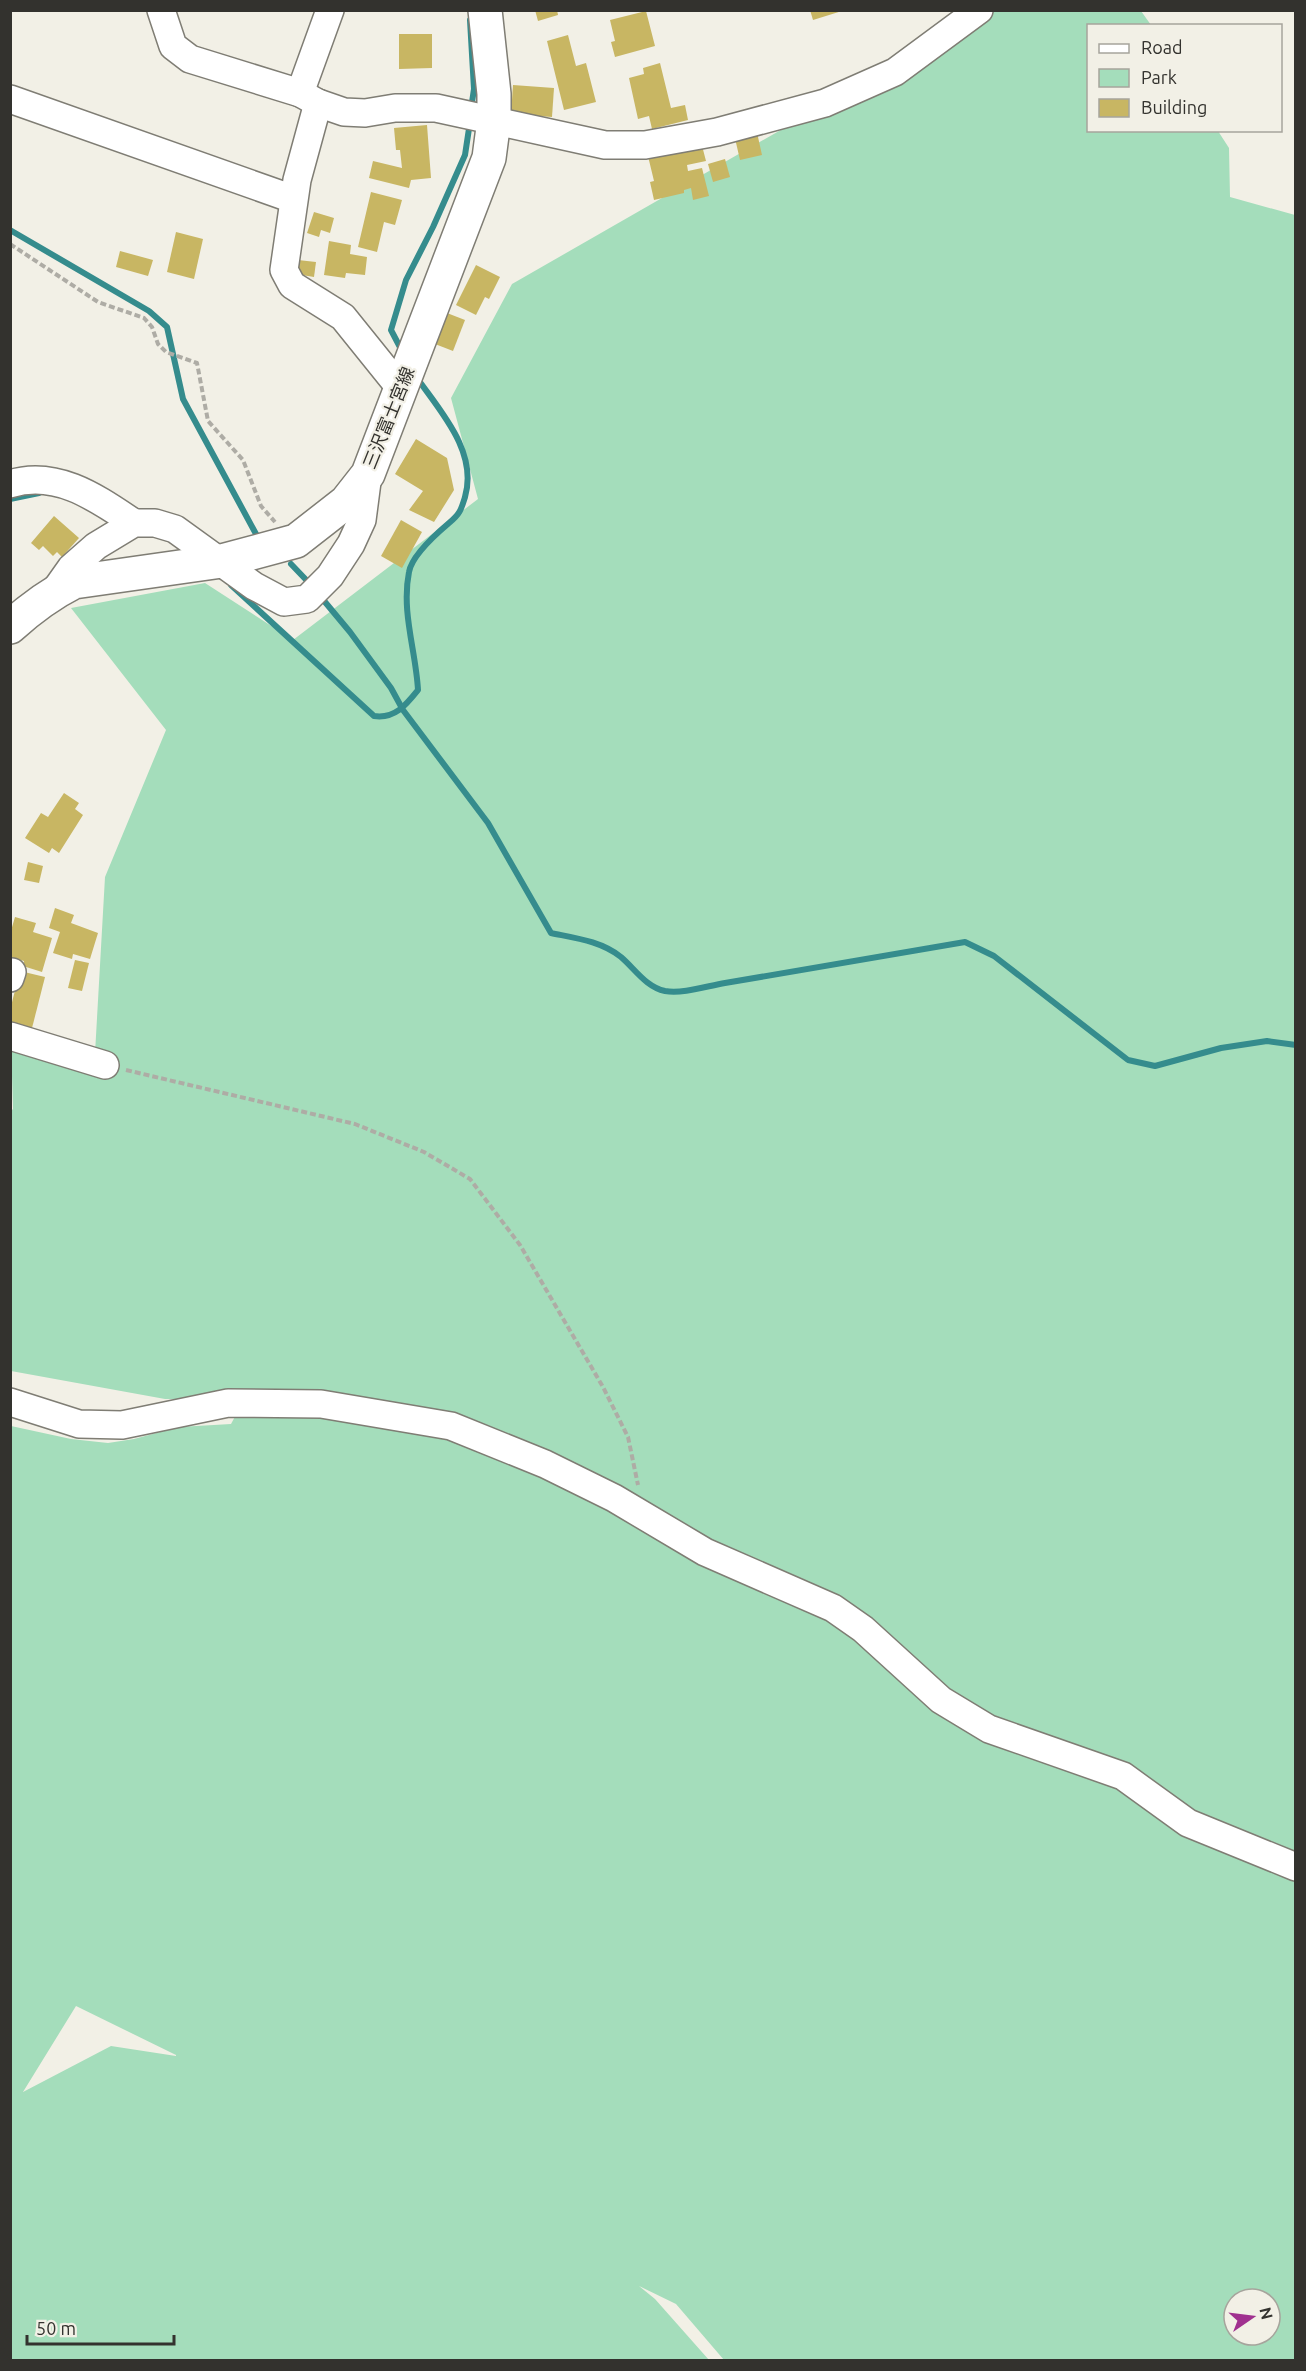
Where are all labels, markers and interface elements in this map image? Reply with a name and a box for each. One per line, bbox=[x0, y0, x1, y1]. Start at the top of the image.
legend bbox=[1087, 24, 1282, 132]
text: Road bbox=[1141, 37, 1183, 57]
text: Park bbox=[1141, 67, 1177, 87]
text: Building bbox=[1141, 97, 1207, 117]
street label: 三沢富士宮線 bbox=[359, 364, 418, 471]
north arrow bbox=[1222, 2287, 1282, 2347]
text: N bbox=[1256, 2305, 1277, 2321]
scale bar bbox=[27, 2308, 174, 2346]
text: 50 m bbox=[36, 2318, 76, 2338]

